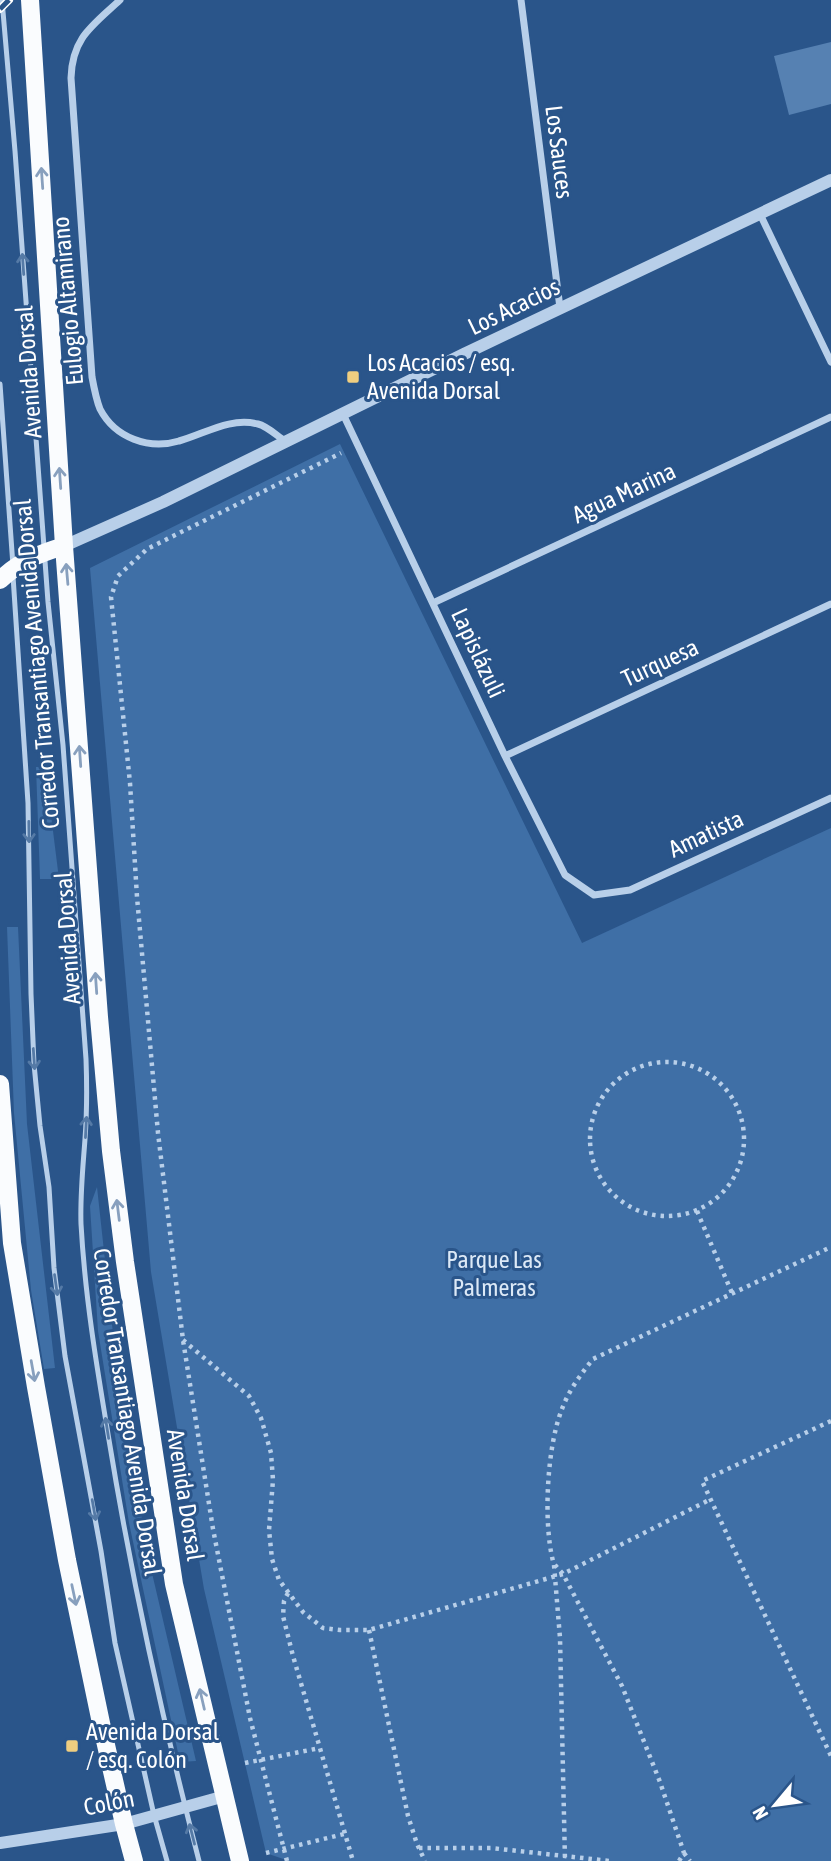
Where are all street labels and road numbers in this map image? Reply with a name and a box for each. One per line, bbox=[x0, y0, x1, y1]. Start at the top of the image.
street label: Los Sauces bbox=[540, 104, 579, 200]
street label: Eulogio Altamirano bbox=[47, 216, 88, 387]
street label: Los Acacios bbox=[464, 273, 564, 340]
street label: Avenida Dorsal bbox=[10, 304, 47, 439]
street label: Agua Marina bbox=[568, 457, 680, 528]
street label: Corredor Transantiago Avenida Dorsal bbox=[9, 497, 64, 830]
street label: Lapislázuli bbox=[446, 604, 511, 702]
street label: Turquesa bbox=[617, 633, 702, 692]
street label: Amatista bbox=[664, 805, 747, 863]
street label: Avenida Dorsal bbox=[49, 870, 86, 1005]
street label: Corredor Transantiago Avenida Dorsal bbox=[88, 1246, 167, 1578]
street label: Avenida Dorsal bbox=[162, 1427, 209, 1563]
street label: Colón bbox=[81, 1784, 137, 1821]

